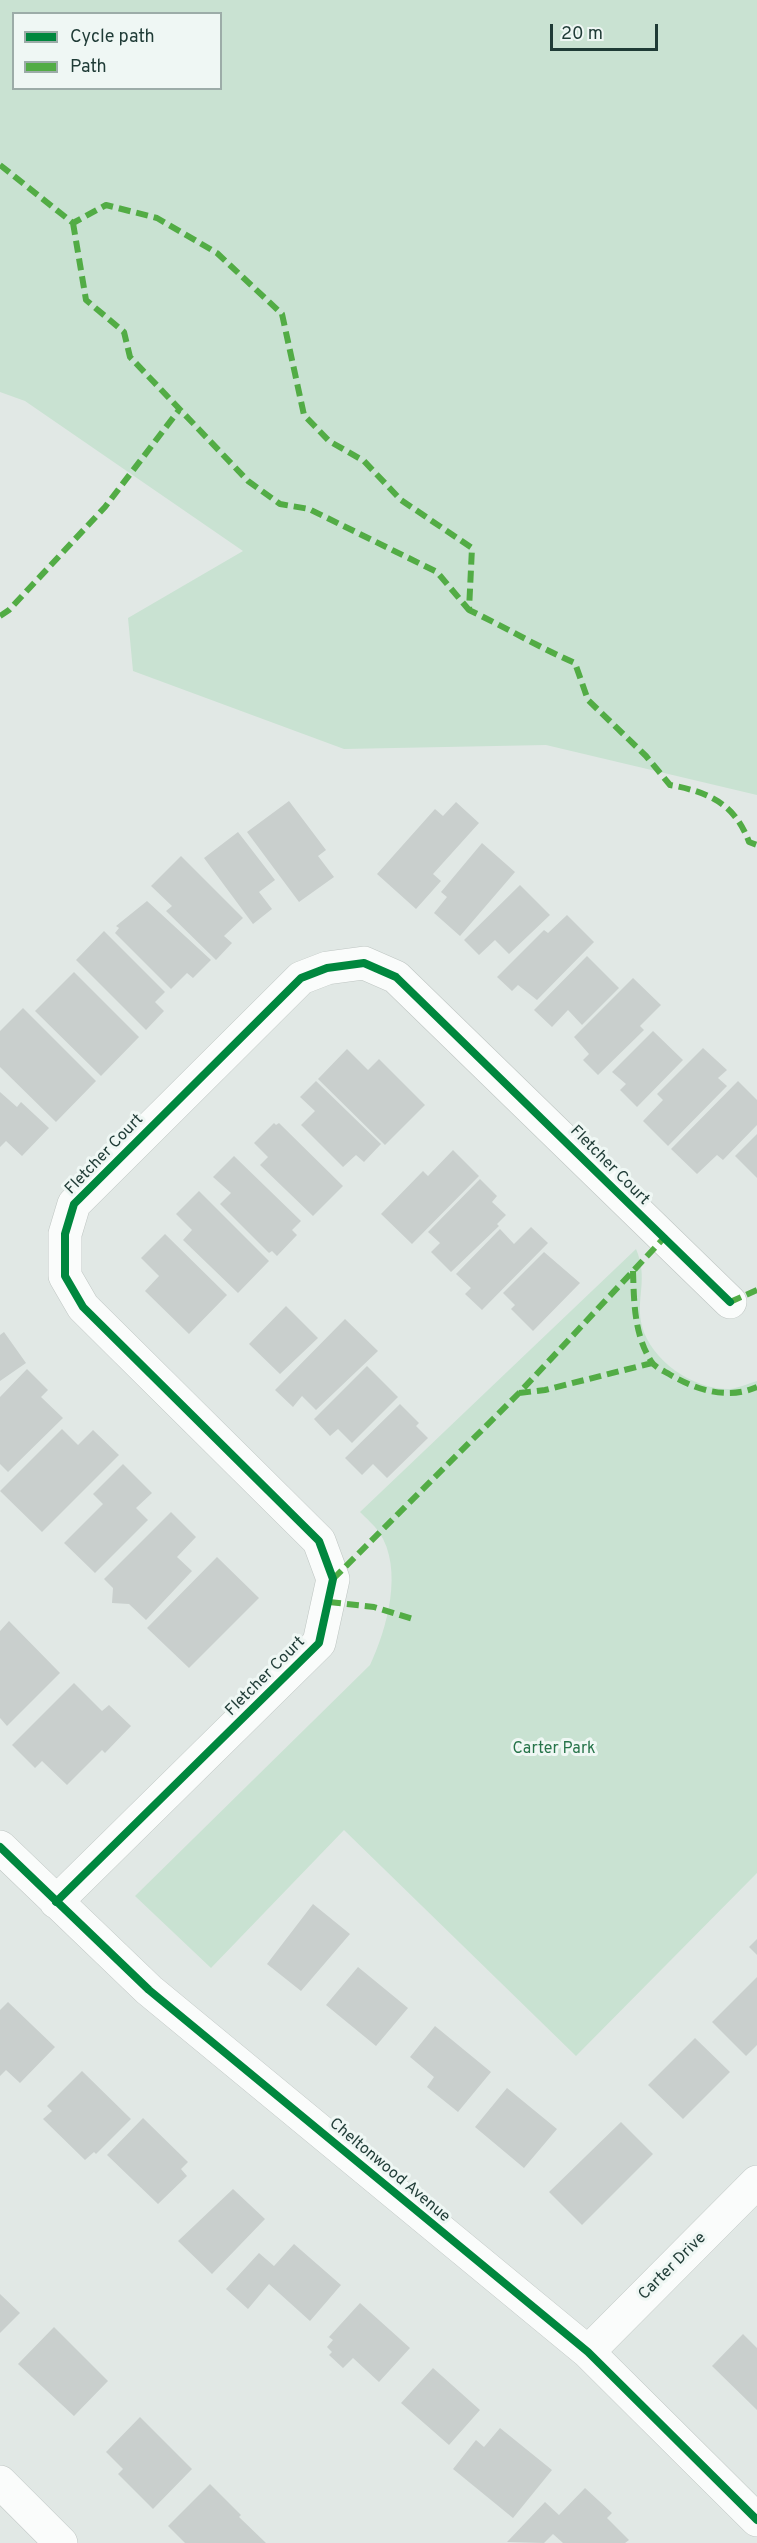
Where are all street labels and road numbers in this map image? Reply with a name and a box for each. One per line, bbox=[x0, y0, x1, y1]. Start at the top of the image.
street label: Fletcher Court bbox=[62, 1111, 148, 1199]
street label: Fletcher Court bbox=[565, 1122, 653, 1210]
street label: Fletcher Court bbox=[222, 1633, 310, 1721]
street label: Cheltonwood Avenue bbox=[325, 2115, 453, 2227]
street label: Carter Drive bbox=[635, 2229, 711, 2305]

